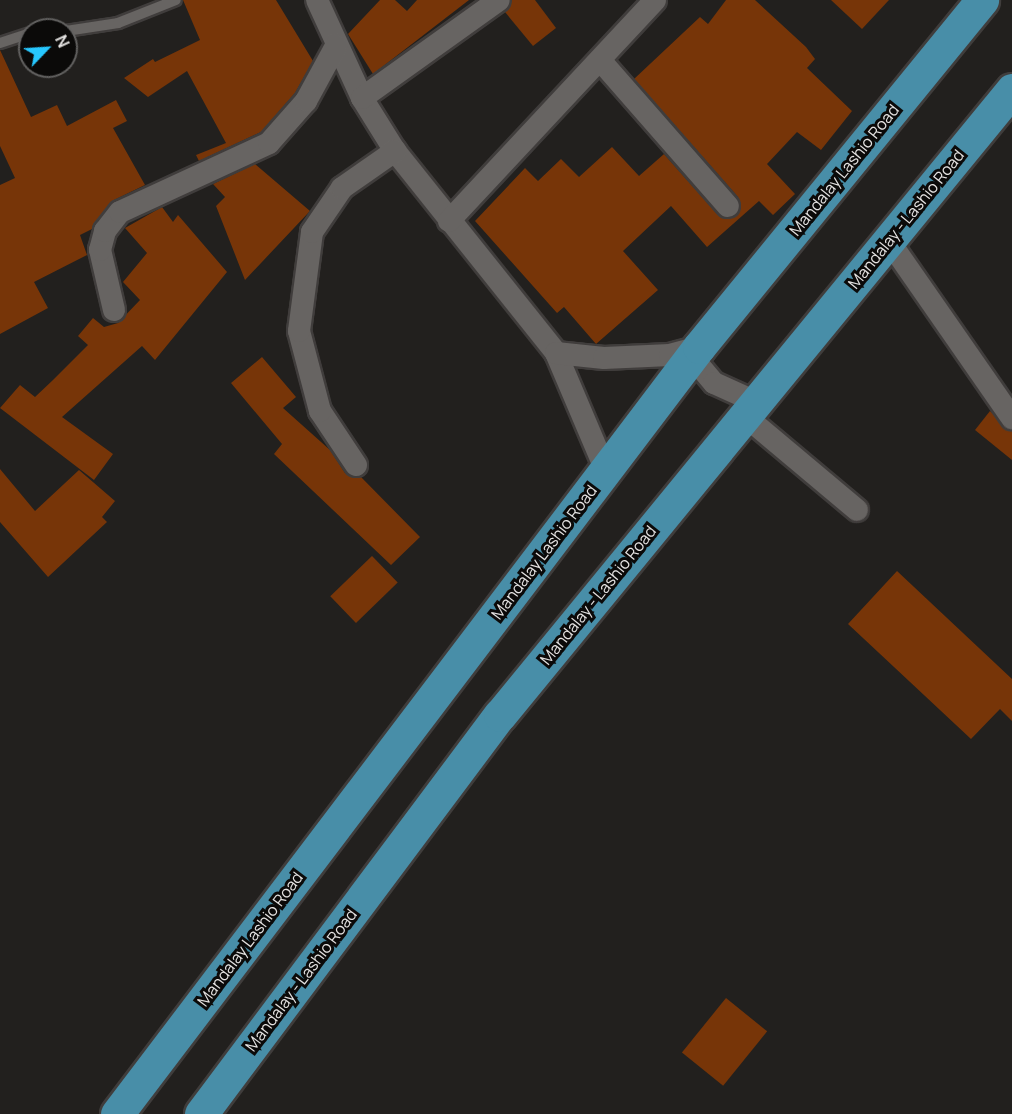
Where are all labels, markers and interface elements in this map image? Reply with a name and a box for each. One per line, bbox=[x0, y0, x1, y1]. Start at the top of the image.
north arrow bbox=[18, 18, 78, 78]
text: N bbox=[50, 31, 75, 51]
street label: Mandalay Lashio Road bbox=[785, 101, 903, 239]
street label: Mandalay - Lashio Road bbox=[844, 146, 968, 292]
street label: Mandalay Lashio Road bbox=[487, 481, 601, 623]
street label: Mandalay - Lashio Road bbox=[536, 522, 660, 668]
street label: Mandalay Lashio Road bbox=[193, 868, 307, 1010]
street label: Mandalay - Lashio Road bbox=[241, 905, 361, 1055]

